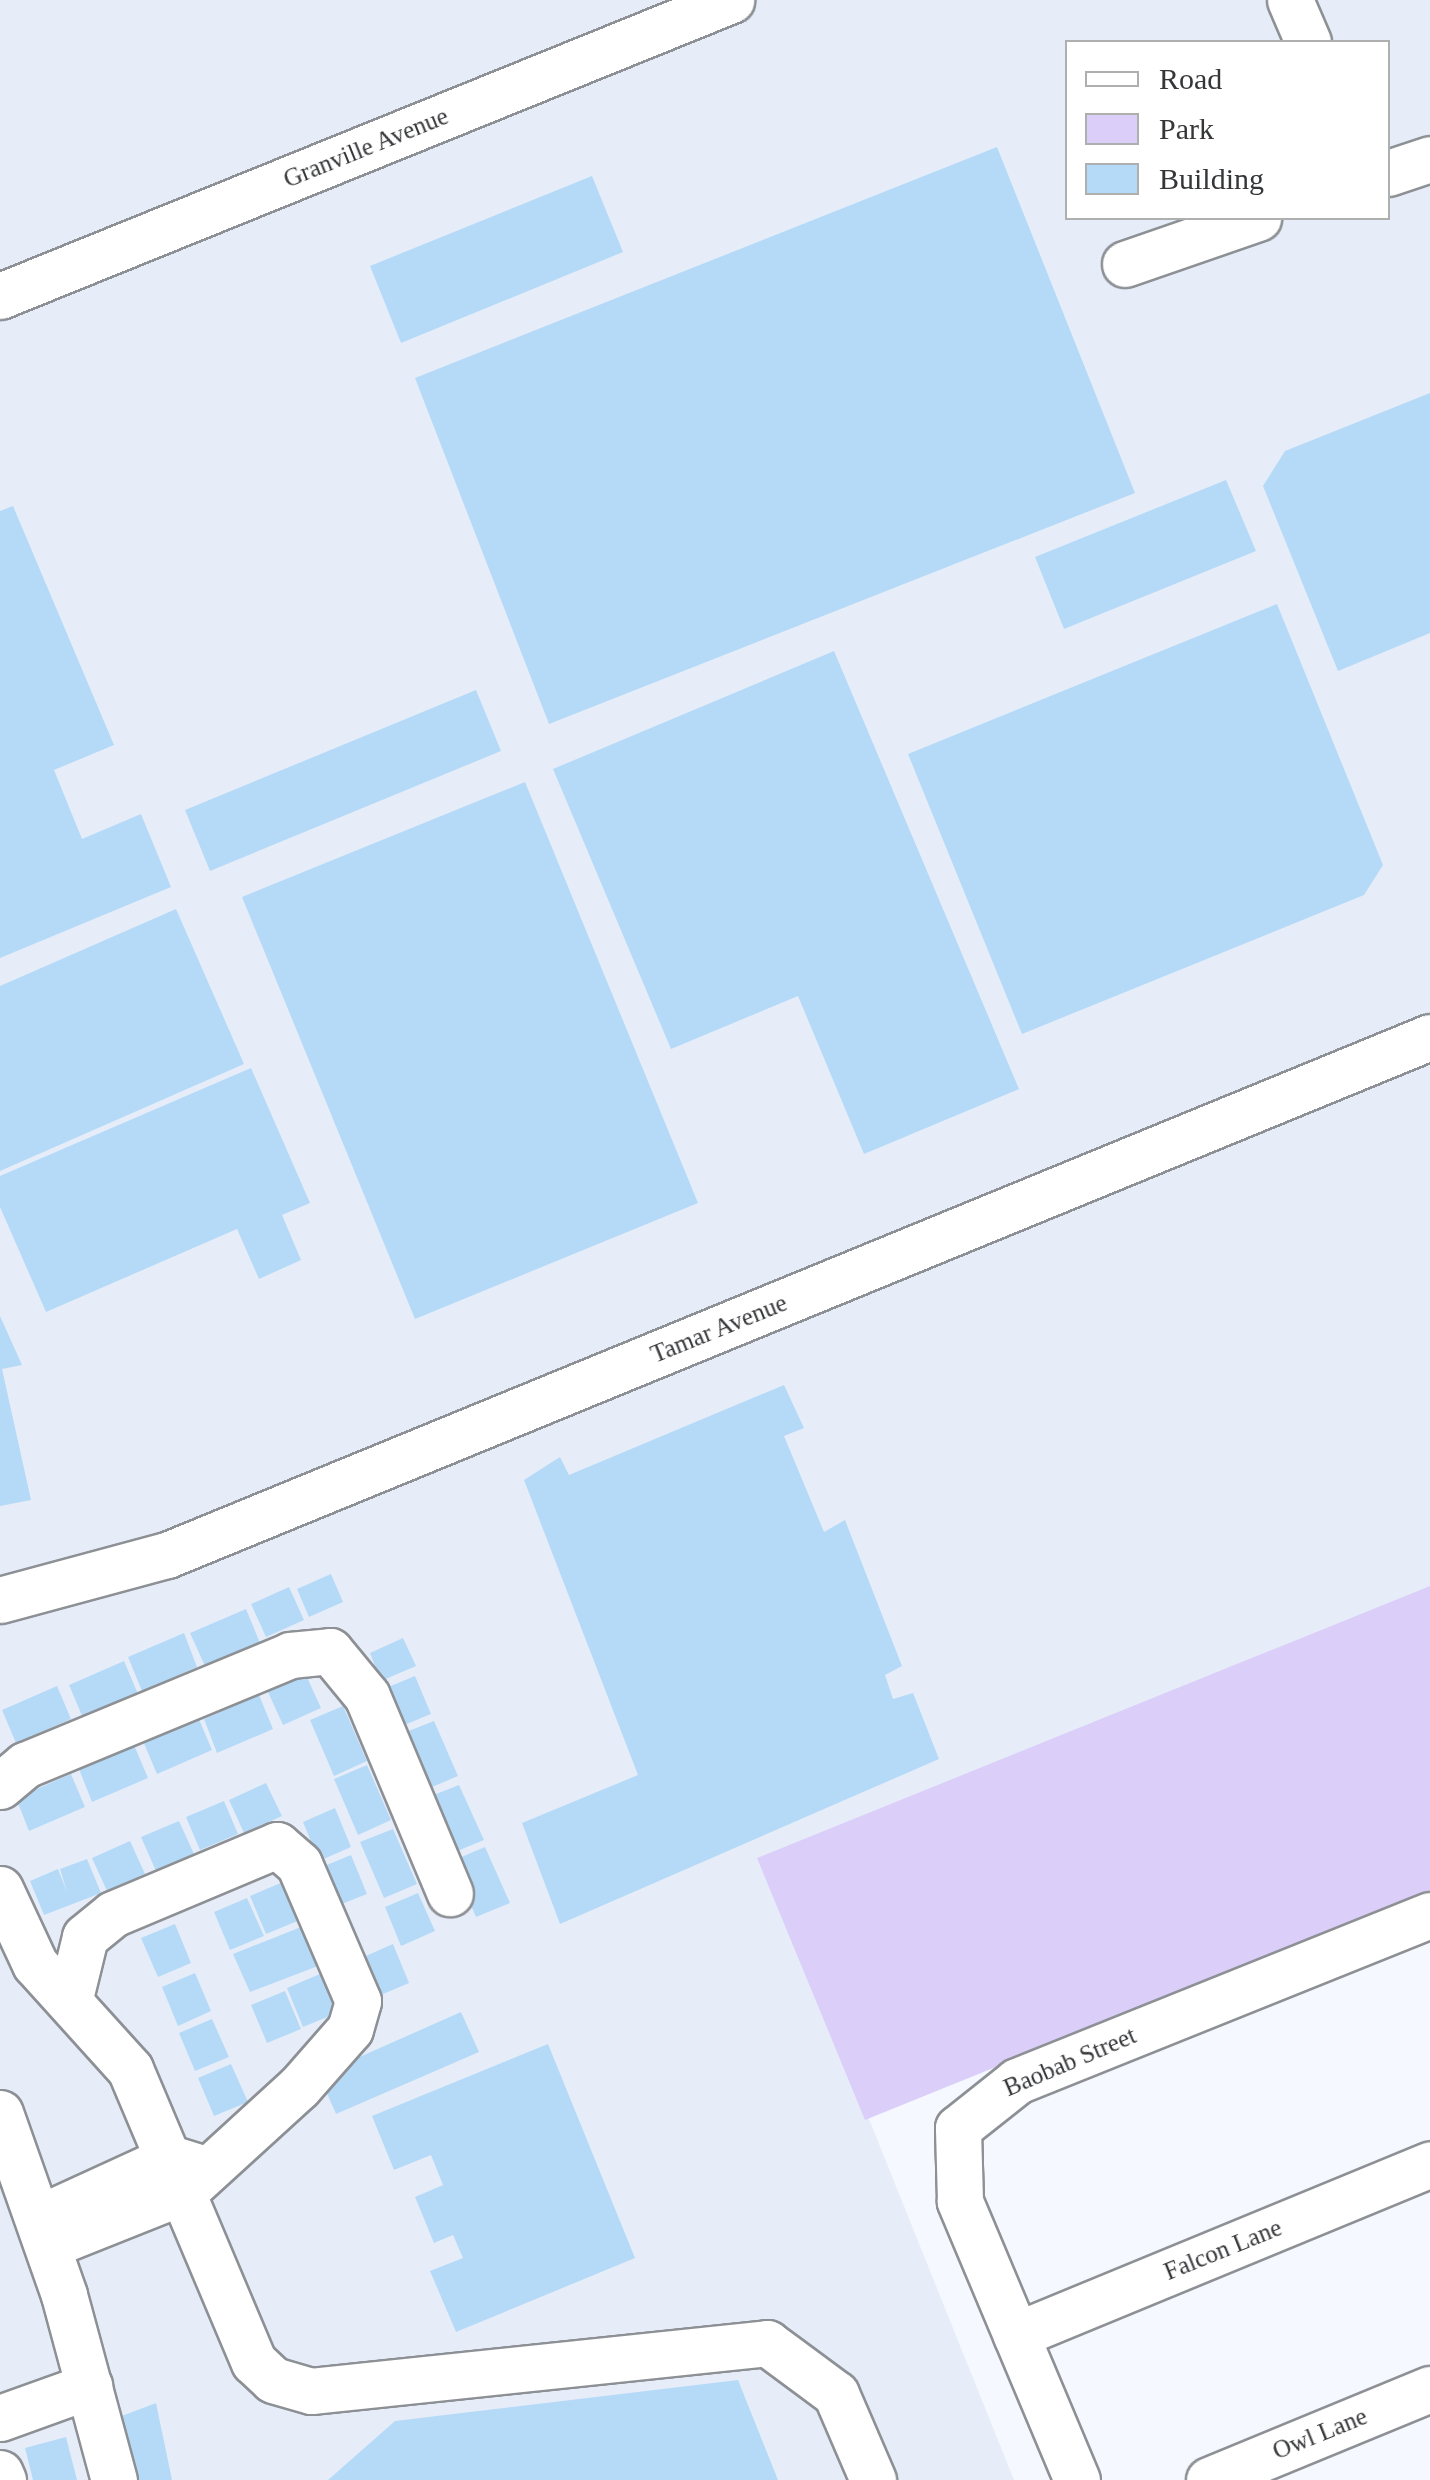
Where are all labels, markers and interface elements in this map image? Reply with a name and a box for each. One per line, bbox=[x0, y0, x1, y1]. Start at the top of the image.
legend bbox=[1065, 40, 1390, 220]
text: Road bbox=[1159, 62, 1222, 95]
street label: Granville Avenue bbox=[279, 101, 453, 195]
text: Park bbox=[1159, 112, 1214, 145]
text: Building bbox=[1159, 162, 1264, 195]
street label: Tamar Avenue bbox=[646, 1288, 792, 1370]
street label: Baobab Street bbox=[999, 2021, 1141, 2103]
street label: Falcon Lane bbox=[1160, 2213, 1286, 2287]
street label: Owl Lane bbox=[1268, 2401, 1372, 2467]

